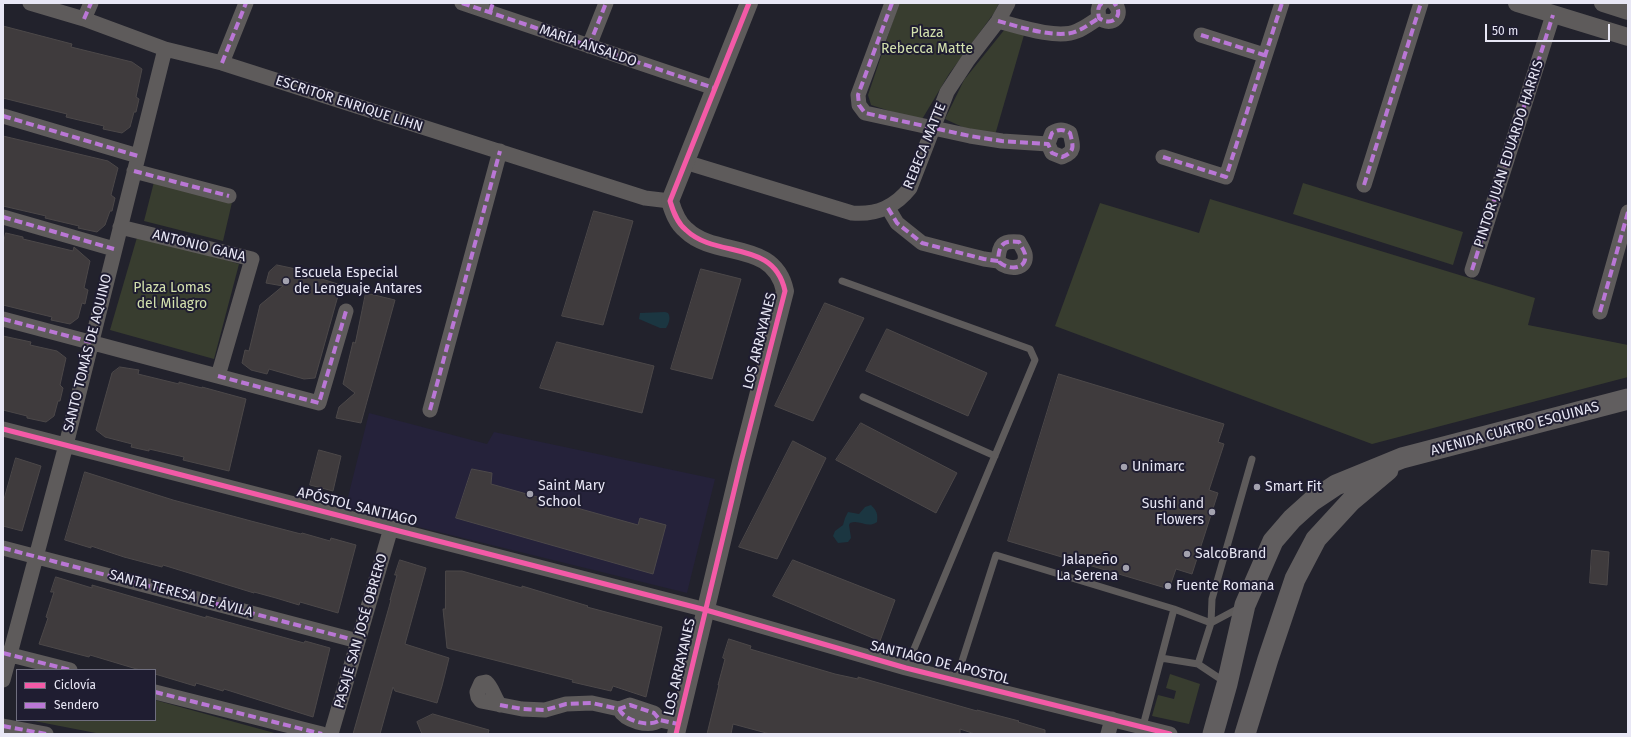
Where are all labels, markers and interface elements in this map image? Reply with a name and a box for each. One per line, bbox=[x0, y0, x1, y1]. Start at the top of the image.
scale bar bbox=[1487, 16, 1612, 42]
street label: MARÍA ANSALDO bbox=[537, 21, 639, 71]
text: 50 m bbox=[1492, 24, 1518, 38]
park label: Plaza Rebecca Matte bbox=[881, 25, 973, 58]
street label: PINTOR JUAN EDUARDO HARRIS bbox=[1471, 58, 1547, 250]
street label: ESCRITOR ENRIQUE LIHN bbox=[273, 72, 425, 136]
street label: REBECA MATTE bbox=[900, 100, 950, 192]
street label: ANTONIO GANA bbox=[151, 226, 247, 266]
place label: Escuela Especial de Lenguaje Antares bbox=[294, 265, 422, 298]
street label: SANTO TOMÁS DE AQUINO bbox=[60, 272, 116, 434]
marker: Escuela Especial de Lenguaje Antares bbox=[281, 276, 291, 286]
park label: Plaza Lomas del Milagro bbox=[133, 280, 211, 312]
street label: LOS ARRAYANES bbox=[740, 291, 780, 391]
street label: AVENIDA CUATRO ESQUINAS bbox=[1429, 398, 1601, 460]
place label: Unimarc bbox=[1132, 459, 1185, 475]
marker: Unimarc bbox=[1119, 462, 1129, 472]
place label: Saint Mary School bbox=[538, 478, 605, 510]
place label: Smart Fit bbox=[1265, 479, 1322, 495]
marker: Smart Fit bbox=[1252, 482, 1262, 492]
street label: APÓSTOL SANTIAGO bbox=[295, 484, 419, 530]
marker: Saint Mary School bbox=[525, 489, 535, 499]
place label: Sushi and Flowers bbox=[1142, 496, 1204, 528]
marker: Sushi and Flowers bbox=[1207, 507, 1217, 517]
place label: SalcoBrand bbox=[1195, 546, 1266, 562]
marker: SalcoBrand bbox=[1182, 549, 1192, 559]
street label: PASAJE SAN JOSÉ OBRERO bbox=[331, 552, 391, 710]
place label: Jalapeño La Serena bbox=[1056, 552, 1118, 584]
marker: Jalapeño La Serena bbox=[1121, 563, 1131, 573]
street label: SANTA TERESA DE ÁVILA bbox=[107, 567, 255, 621]
place label: Fuente Romana bbox=[1176, 578, 1274, 594]
marker: Fuente Romana bbox=[1163, 581, 1173, 591]
street label: LOS ARRAYANES bbox=[661, 617, 699, 717]
street label: SANTIAGO DE APOSTOL bbox=[868, 638, 1012, 688]
legend bbox=[16, 669, 156, 721]
text: Ciclovía bbox=[54, 678, 96, 692]
text: Sendero bbox=[54, 698, 99, 712]

